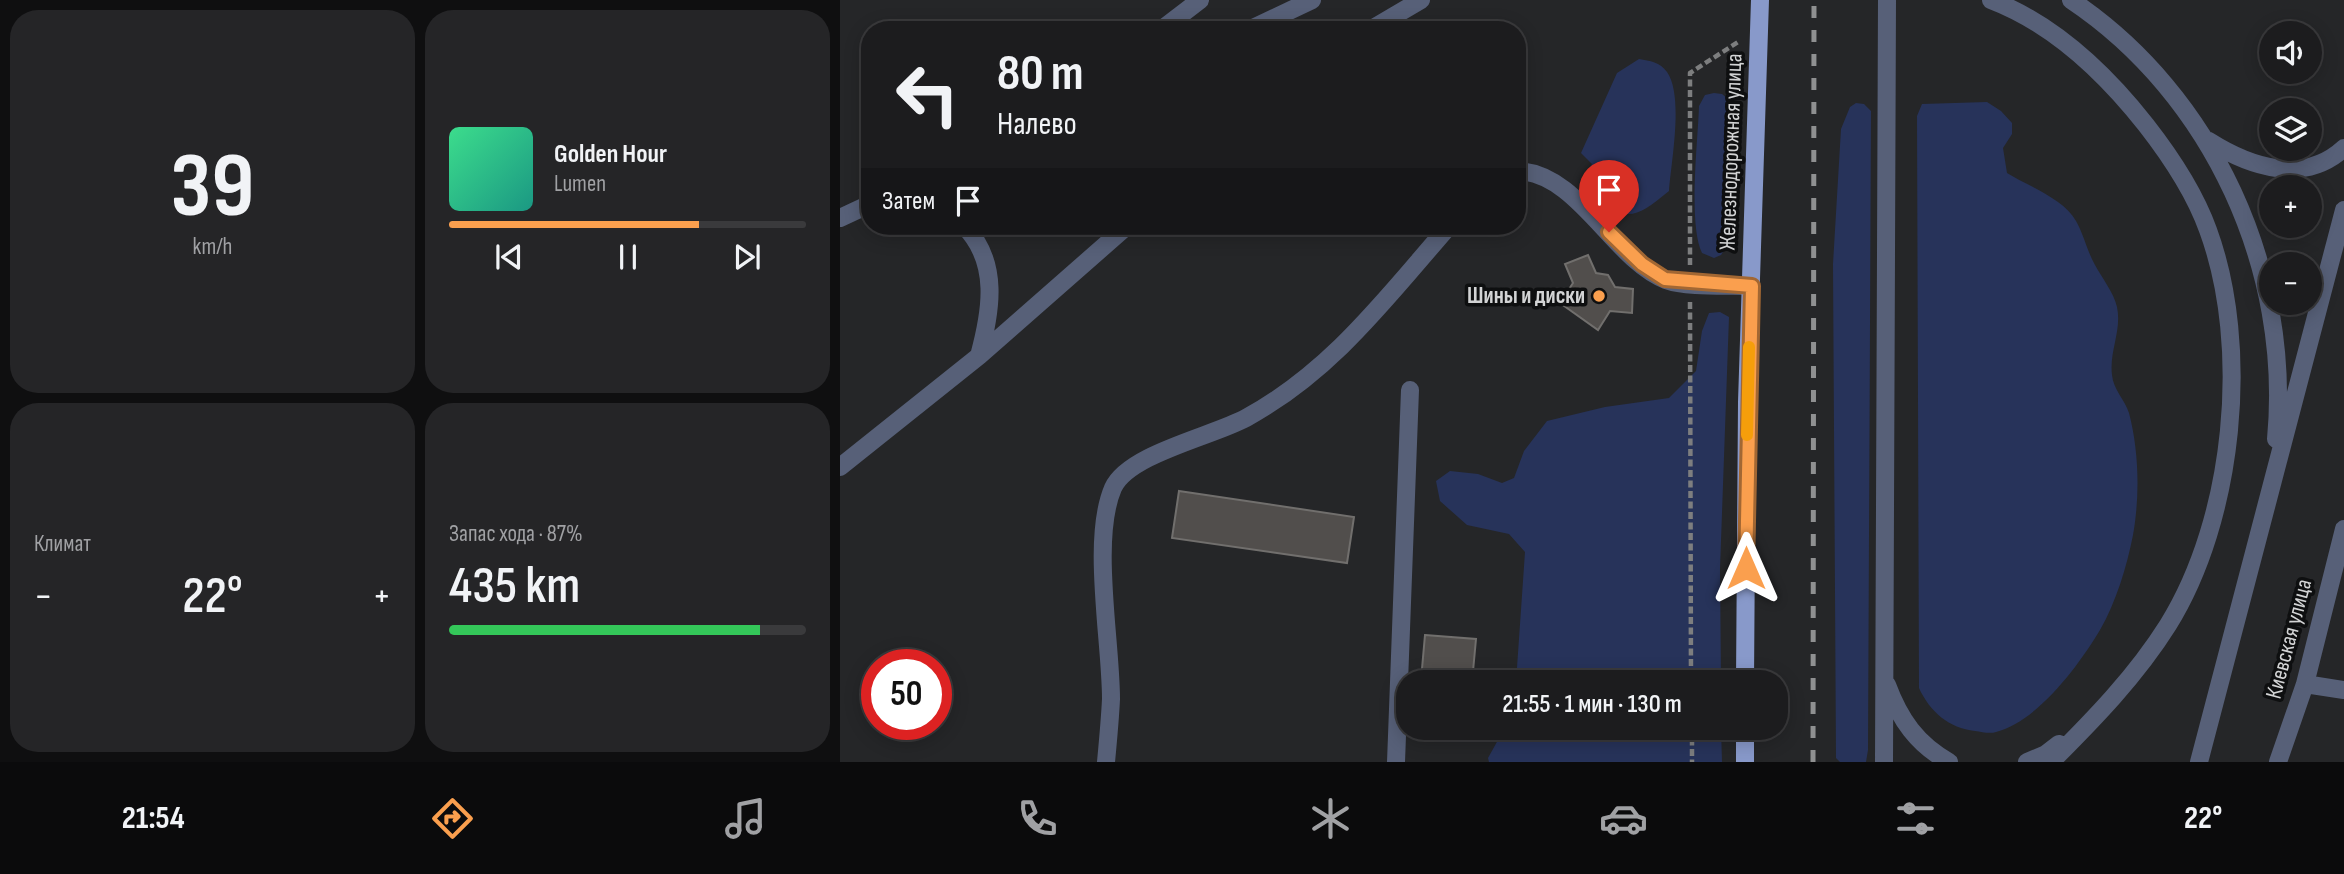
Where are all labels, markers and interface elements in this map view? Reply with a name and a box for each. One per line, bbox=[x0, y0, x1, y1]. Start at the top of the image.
map controls bbox=[2259, 21, 2322, 315]
button: sound bbox=[2259, 21, 2322, 84]
text: 80 m bbox=[997, 45, 1084, 104]
icon: left bbox=[882, 49, 973, 140]
street label: Железнодорожная улица bbox=[1714, 53, 1748, 251]
button: layers bbox=[2259, 98, 2322, 161]
text: Налево bbox=[997, 105, 1077, 144]
text: 39 bbox=[171, 133, 254, 242]
text: Golden Hour bbox=[554, 139, 667, 170]
pin bbox=[1579, 160, 1639, 232]
text: Lumen bbox=[554, 170, 606, 198]
icon: arrive bbox=[1590, 171, 1628, 209]
button: + bbox=[2259, 175, 2322, 238]
icon: arrive bbox=[949, 182, 987, 220]
text: Затем bbox=[882, 186, 935, 217]
text: km/h bbox=[193, 233, 232, 261]
icon: previous bbox=[490, 238, 528, 276]
icon: pause bbox=[609, 238, 647, 276]
icon: next bbox=[728, 238, 766, 276]
button: − bbox=[2259, 252, 2322, 315]
place label: Шины и диски bbox=[1467, 282, 1585, 310]
marker: Шины и диски bbox=[1591, 288, 1607, 304]
text: Запас хода · 87% bbox=[449, 520, 583, 548]
text: Климат bbox=[34, 530, 91, 558]
position arrow bbox=[1709, 531, 1783, 605]
text: 435 km bbox=[449, 555, 580, 618]
text: 22° bbox=[182, 565, 243, 628]
text: − bbox=[34, 574, 53, 619]
text: + bbox=[372, 574, 391, 619]
street label: Киевская улица bbox=[2260, 576, 2318, 702]
speed limit sign: 50 bbox=[861, 649, 952, 740]
text: 21:55 · 1 мин · 130 m bbox=[1502, 689, 1682, 720]
icon: directions bbox=[428, 794, 477, 843]
icon: music bbox=[721, 794, 770, 843]
icon: phone bbox=[1013, 794, 1062, 843]
icon: climate bbox=[1306, 794, 1355, 843]
icon: car bbox=[1599, 794, 1648, 843]
icon: filters bbox=[1891, 794, 1940, 843]
text: 21:54 bbox=[122, 799, 185, 838]
text: 22° bbox=[2184, 799, 2222, 838]

